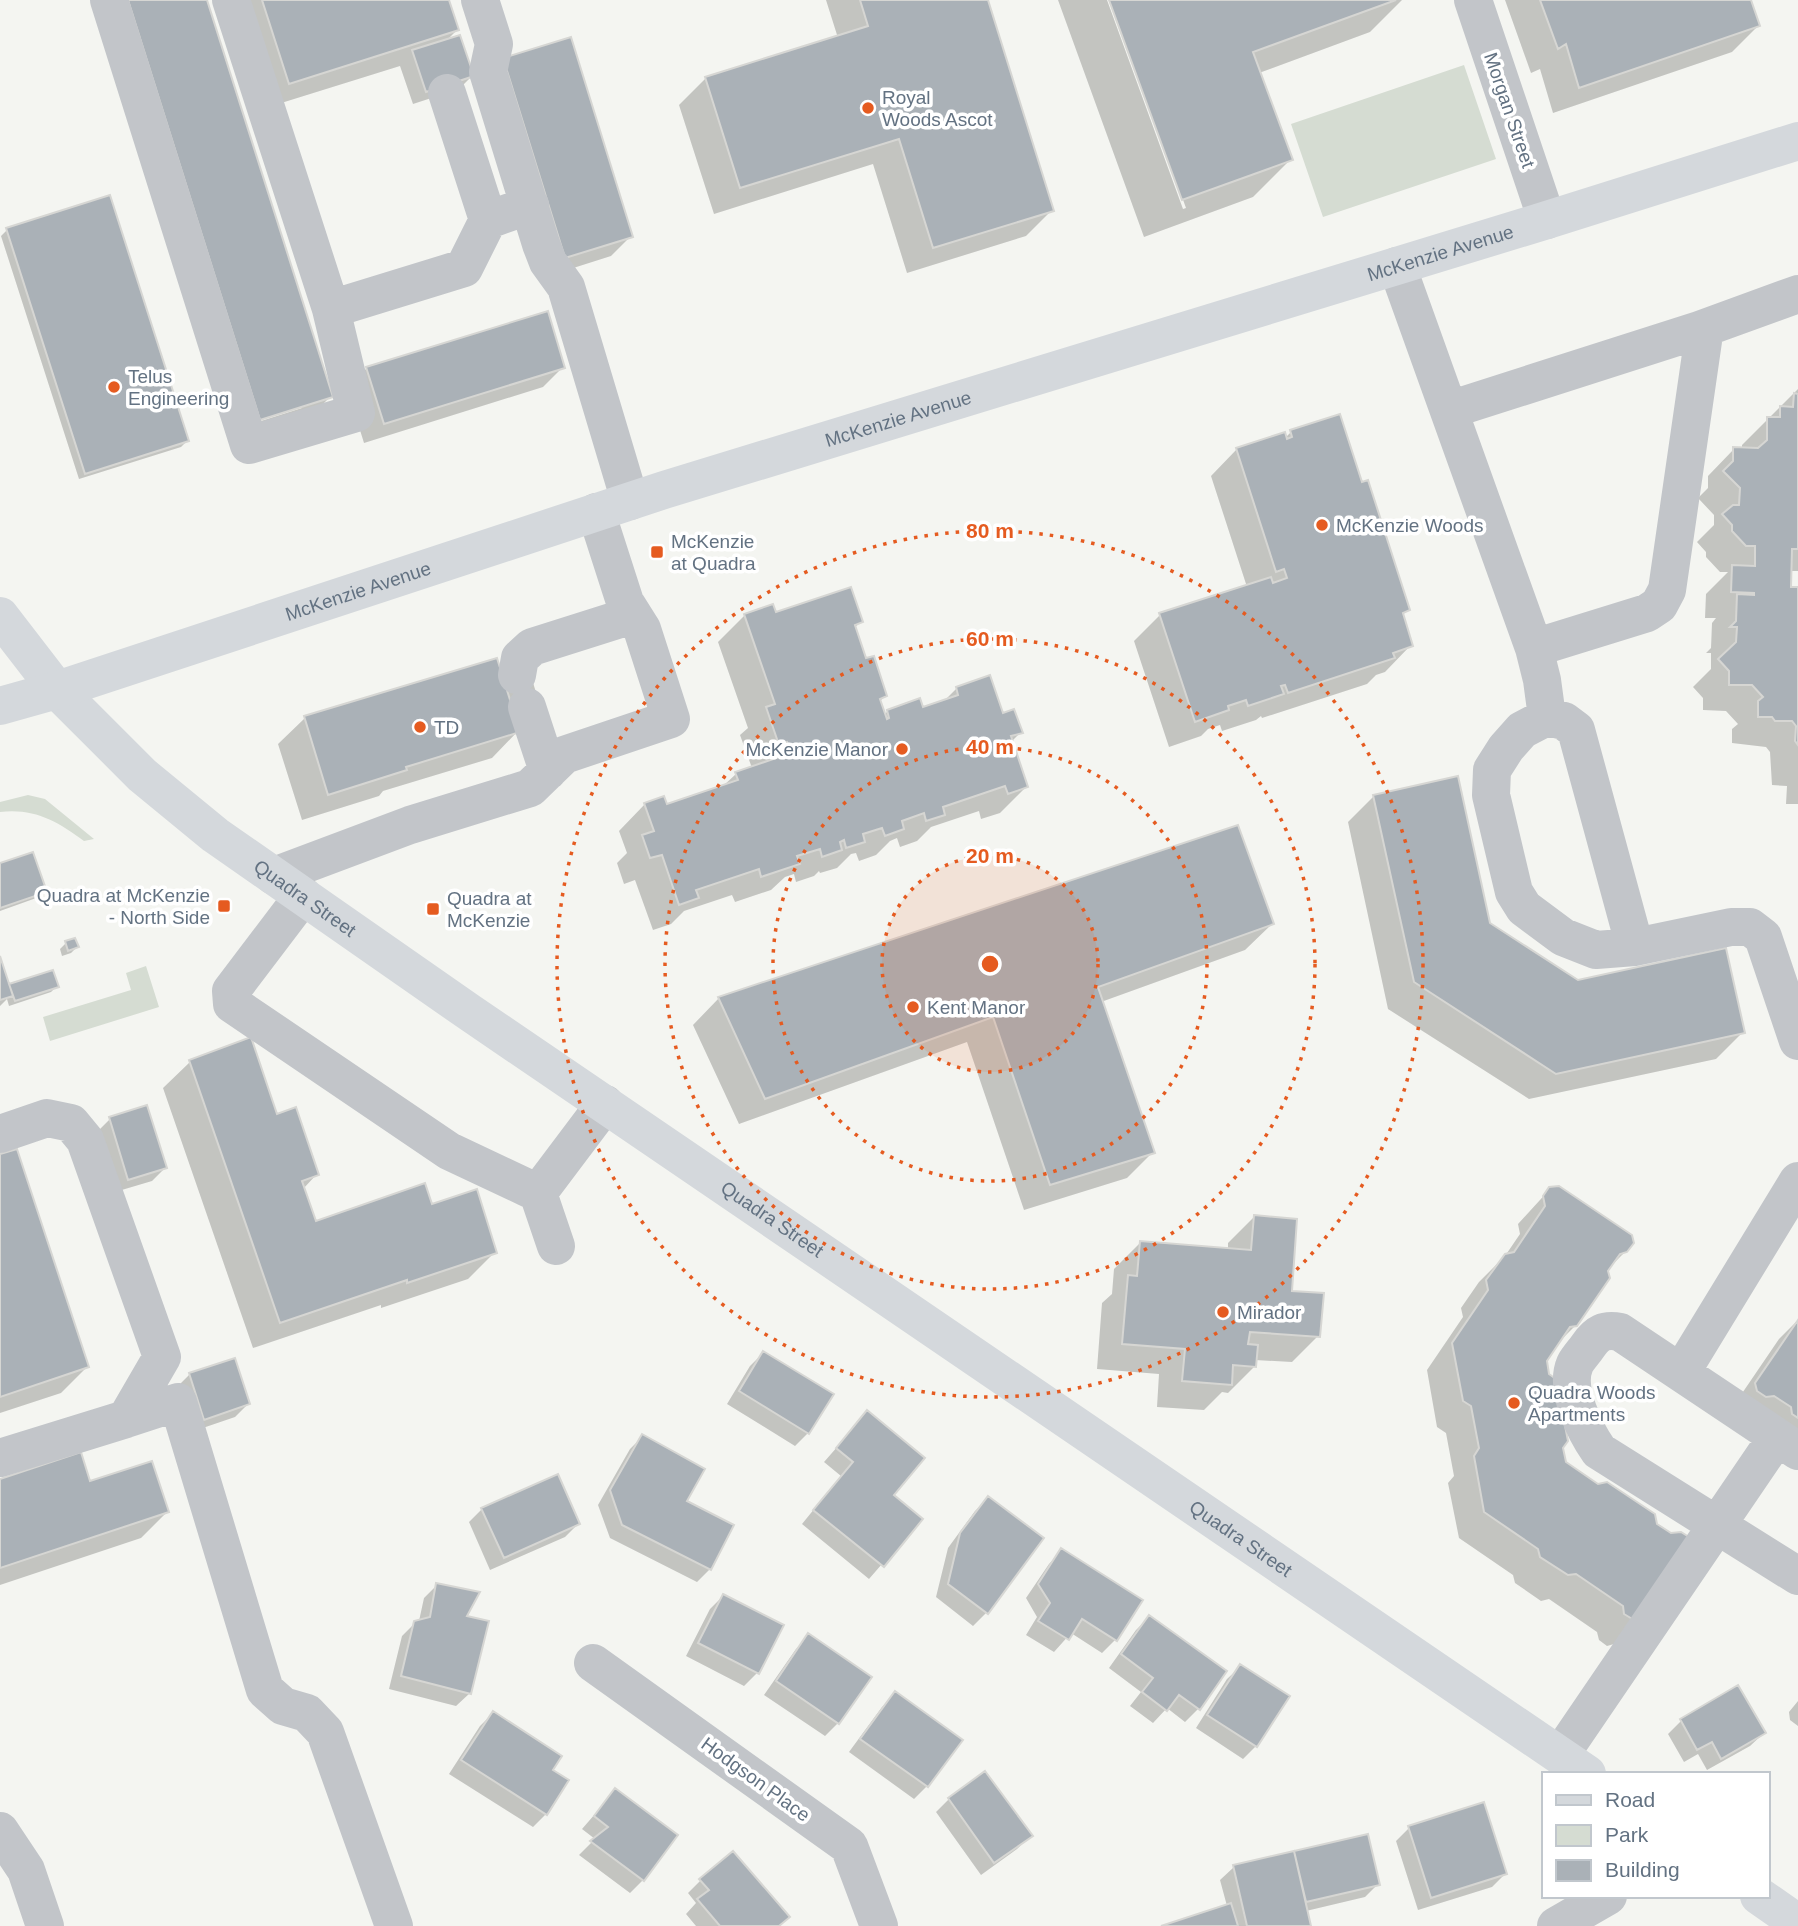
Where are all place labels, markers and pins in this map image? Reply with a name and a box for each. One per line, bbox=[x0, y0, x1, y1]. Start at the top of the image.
place label: Royal Woods Ascot bbox=[882, 87, 993, 130]
marker: Royal Woods Ascot bbox=[860, 100, 876, 116]
place label: Telus Engineering bbox=[128, 366, 229, 409]
marker: Telus Engineering bbox=[106, 379, 122, 395]
place label: McKenzie Woods bbox=[1336, 515, 1484, 536]
marker: McKenzie Woods bbox=[1314, 517, 1330, 533]
place label: McKenzie at Quadra bbox=[671, 531, 756, 574]
marker: McKenzie at Quadra bbox=[649, 544, 665, 560]
place label: TD bbox=[434, 717, 459, 738]
marker: TD bbox=[412, 719, 428, 735]
place label: McKenzie Manor bbox=[745, 739, 889, 760]
marker: McKenzie Manor bbox=[894, 741, 910, 757]
place label: Quadra at McKenzie - North Side bbox=[37, 885, 210, 928]
place label: Quadra at McKenzie bbox=[447, 888, 532, 931]
marker: Quadra at McKenzie - North Side bbox=[216, 898, 232, 914]
marker: Quadra at McKenzie bbox=[425, 901, 441, 917]
centre of rings bbox=[978, 952, 1002, 976]
place label: Kent Manor bbox=[927, 997, 1026, 1018]
marker: Kent Manor bbox=[905, 999, 921, 1015]
place label: Mirador bbox=[1237, 1302, 1302, 1323]
marker: Mirador bbox=[1215, 1304, 1231, 1320]
place label: Quadra Woods Apartments bbox=[1528, 1382, 1655, 1425]
marker: Quadra Woods Apartments bbox=[1506, 1395, 1522, 1411]

